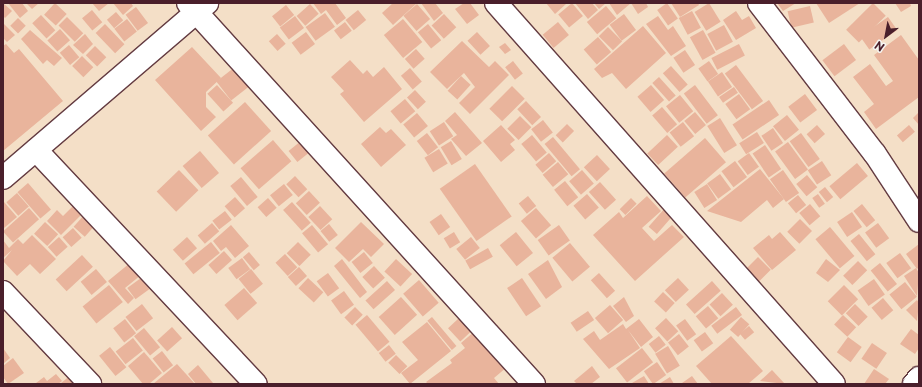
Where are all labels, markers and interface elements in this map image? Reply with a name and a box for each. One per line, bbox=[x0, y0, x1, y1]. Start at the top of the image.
north arrow bbox=[866, 16, 906, 56]
text: N bbox=[871, 37, 888, 56]

